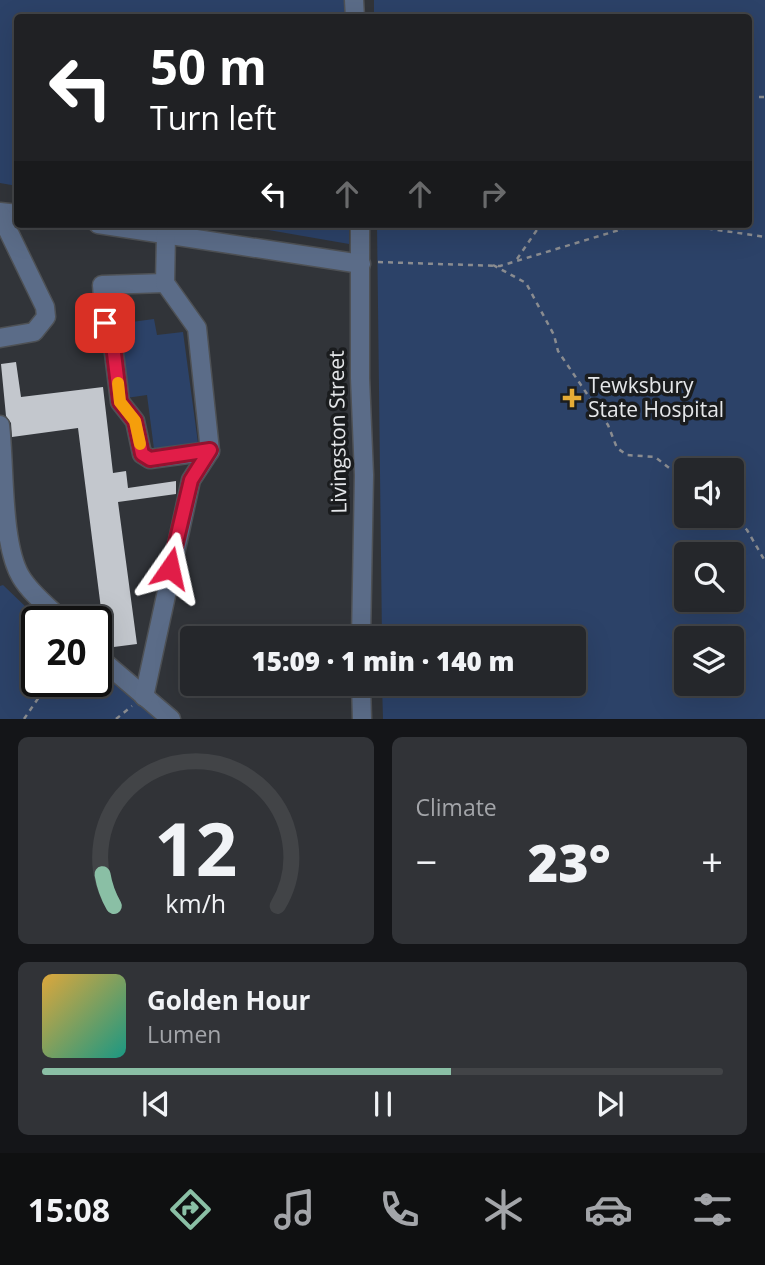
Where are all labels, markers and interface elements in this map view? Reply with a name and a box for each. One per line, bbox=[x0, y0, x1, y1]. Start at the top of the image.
text: 50 m bbox=[150, 33, 267, 99]
icon: left bbox=[35, 42, 126, 133]
text: Turn left bbox=[150, 96, 276, 139]
icon: left bbox=[255, 175, 293, 213]
icon: ahead bbox=[328, 175, 366, 213]
icon: ahead bbox=[401, 175, 439, 213]
icon: right bbox=[474, 175, 512, 213]
pin bbox=[75, 293, 135, 353]
icon: arrive bbox=[86, 304, 124, 342]
street label: Livingston Street bbox=[322, 350, 352, 514]
place label: Tewksbury State Hospital bbox=[588, 371, 724, 423]
marker: Tewksbury State Hospital bbox=[562, 388, 582, 408]
map controls bbox=[674, 458, 744, 696]
button: sound bbox=[674, 458, 744, 528]
position arrow bbox=[133, 531, 207, 605]
button: search bbox=[674, 542, 744, 612]
speed limit sign: 20 bbox=[21, 606, 112, 697]
button: layers bbox=[674, 626, 744, 696]
text: 15:09 · 1 min · 140 m bbox=[252, 643, 514, 679]
text: Climate bbox=[416, 791, 497, 823]
text: 12 bbox=[154, 799, 237, 898]
text: 23° bbox=[528, 826, 611, 897]
text: − bbox=[416, 835, 437, 887]
text: + bbox=[701, 835, 723, 887]
text: km/h bbox=[165, 886, 226, 920]
text: Golden Hour bbox=[147, 982, 310, 1018]
text: Lumen bbox=[147, 1018, 221, 1050]
icon: previous bbox=[137, 1085, 175, 1123]
icon: pause bbox=[364, 1085, 402, 1123]
icon: next bbox=[591, 1085, 629, 1123]
icon: directions bbox=[166, 1185, 215, 1234]
icon: music bbox=[270, 1185, 319, 1234]
icon: phone bbox=[375, 1185, 424, 1234]
icon: climate bbox=[479, 1185, 528, 1234]
icon: car bbox=[584, 1185, 633, 1234]
icon: filters bbox=[688, 1185, 737, 1234]
text: 15:08 bbox=[28, 1188, 110, 1231]

